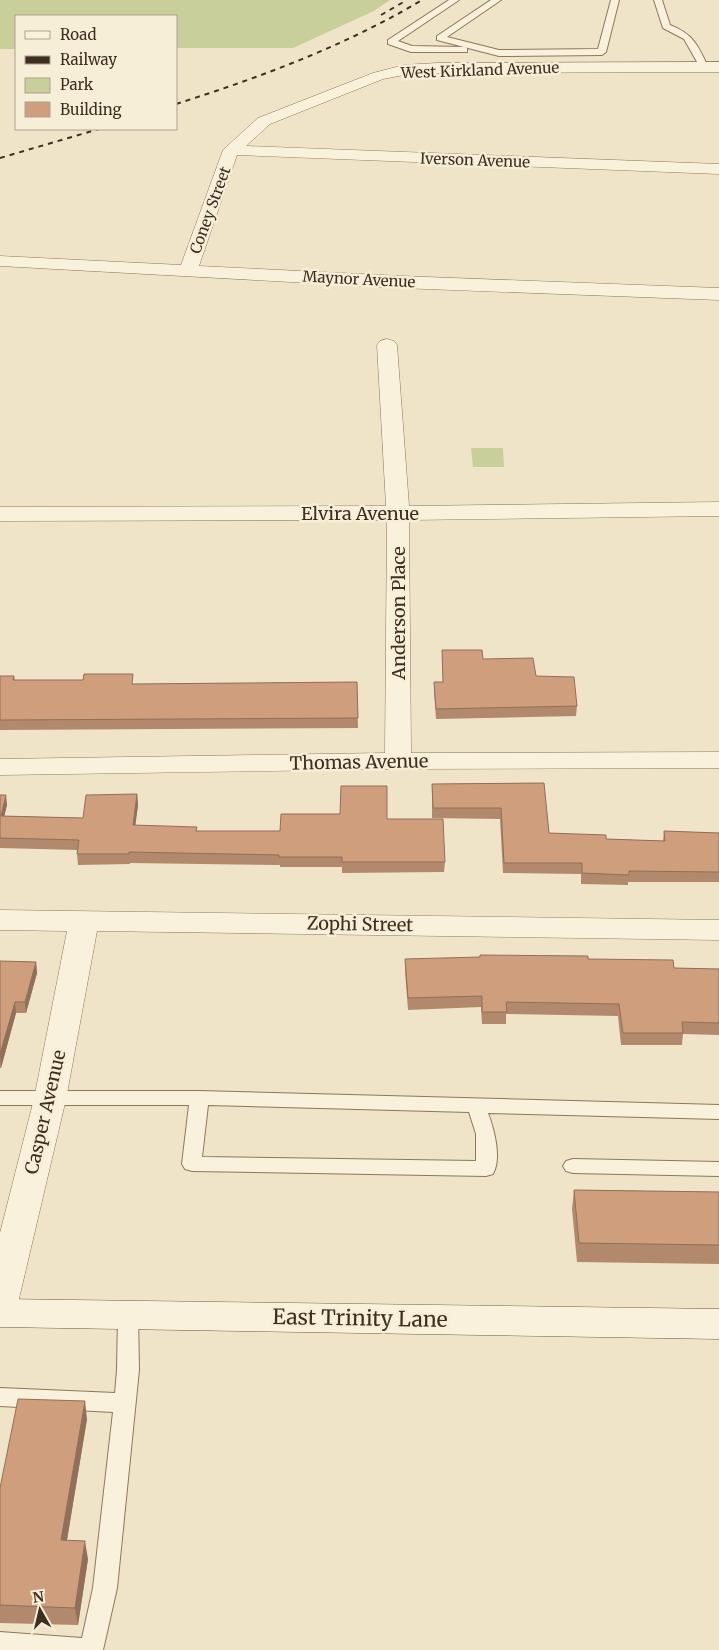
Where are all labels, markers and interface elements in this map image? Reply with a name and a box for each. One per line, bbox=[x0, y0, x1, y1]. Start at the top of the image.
legend bbox=[15, 15, 178, 130]
text: Road bbox=[60, 25, 96, 44]
text: Railway bbox=[60, 50, 117, 69]
street label: West Kirkland Avenue bbox=[399, 58, 560, 82]
text: Park bbox=[60, 75, 94, 94]
text: Building bbox=[60, 100, 122, 119]
street label: Iverson Avenue bbox=[420, 149, 531, 171]
street label: Coney Street bbox=[185, 164, 235, 256]
street label: Maynor Avenue bbox=[302, 267, 416, 291]
street label: Elvira Avenue bbox=[301, 502, 419, 525]
street label: Anderson Place bbox=[387, 546, 410, 681]
street label: Thomas Avenue bbox=[289, 749, 429, 775]
street label: Zophi Street bbox=[307, 912, 413, 936]
street label: Casper Avenue bbox=[20, 1048, 70, 1176]
street label: East Trinity Lane bbox=[272, 1303, 448, 1333]
north arrow bbox=[15, 1585, 65, 1635]
text: N bbox=[31, 1587, 45, 1607]

